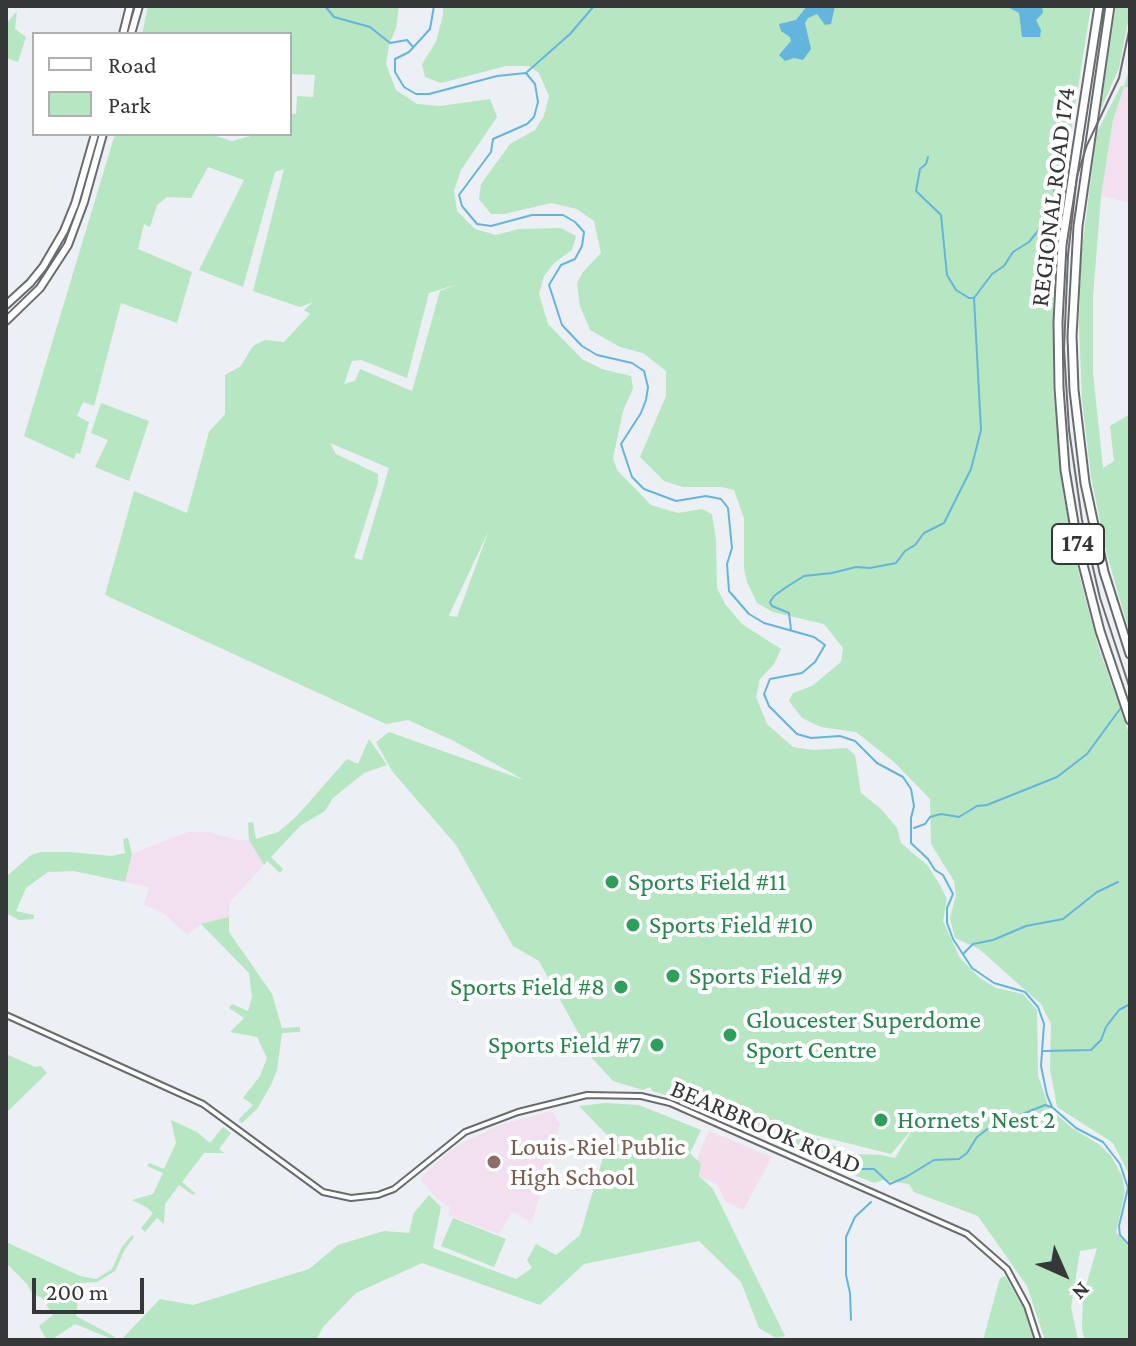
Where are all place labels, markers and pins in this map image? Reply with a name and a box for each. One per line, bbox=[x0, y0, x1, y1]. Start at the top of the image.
place label: Sports Field #11 bbox=[628, 866, 786, 898]
marker: Sports Field #11 bbox=[603, 873, 621, 891]
place label: Sports Field #10 bbox=[649, 909, 813, 941]
marker: Sports Field #10 bbox=[624, 916, 642, 934]
place label: Sports Field #9 bbox=[689, 960, 843, 992]
marker: Sports Field #9 bbox=[664, 967, 682, 985]
place label: Sports Field #8 bbox=[450, 971, 605, 1003]
marker: Sports Field #8 bbox=[612, 978, 630, 996]
place label: Gloucester Superdome Sport Centre bbox=[746, 1004, 981, 1066]
marker: Gloucester Superdome Sport Centre bbox=[721, 1026, 739, 1044]
place label: Sports Field #7 bbox=[488, 1029, 641, 1061]
marker: Sports Field #7 bbox=[648, 1036, 666, 1054]
place label: Hornets' Nest 2 bbox=[897, 1104, 1055, 1136]
marker: Hornets' Nest 2 bbox=[872, 1111, 890, 1129]
place label: Louis-Riel Public High School bbox=[510, 1131, 685, 1192]
marker: Louis-Riel Public High School bbox=[485, 1153, 503, 1171]

